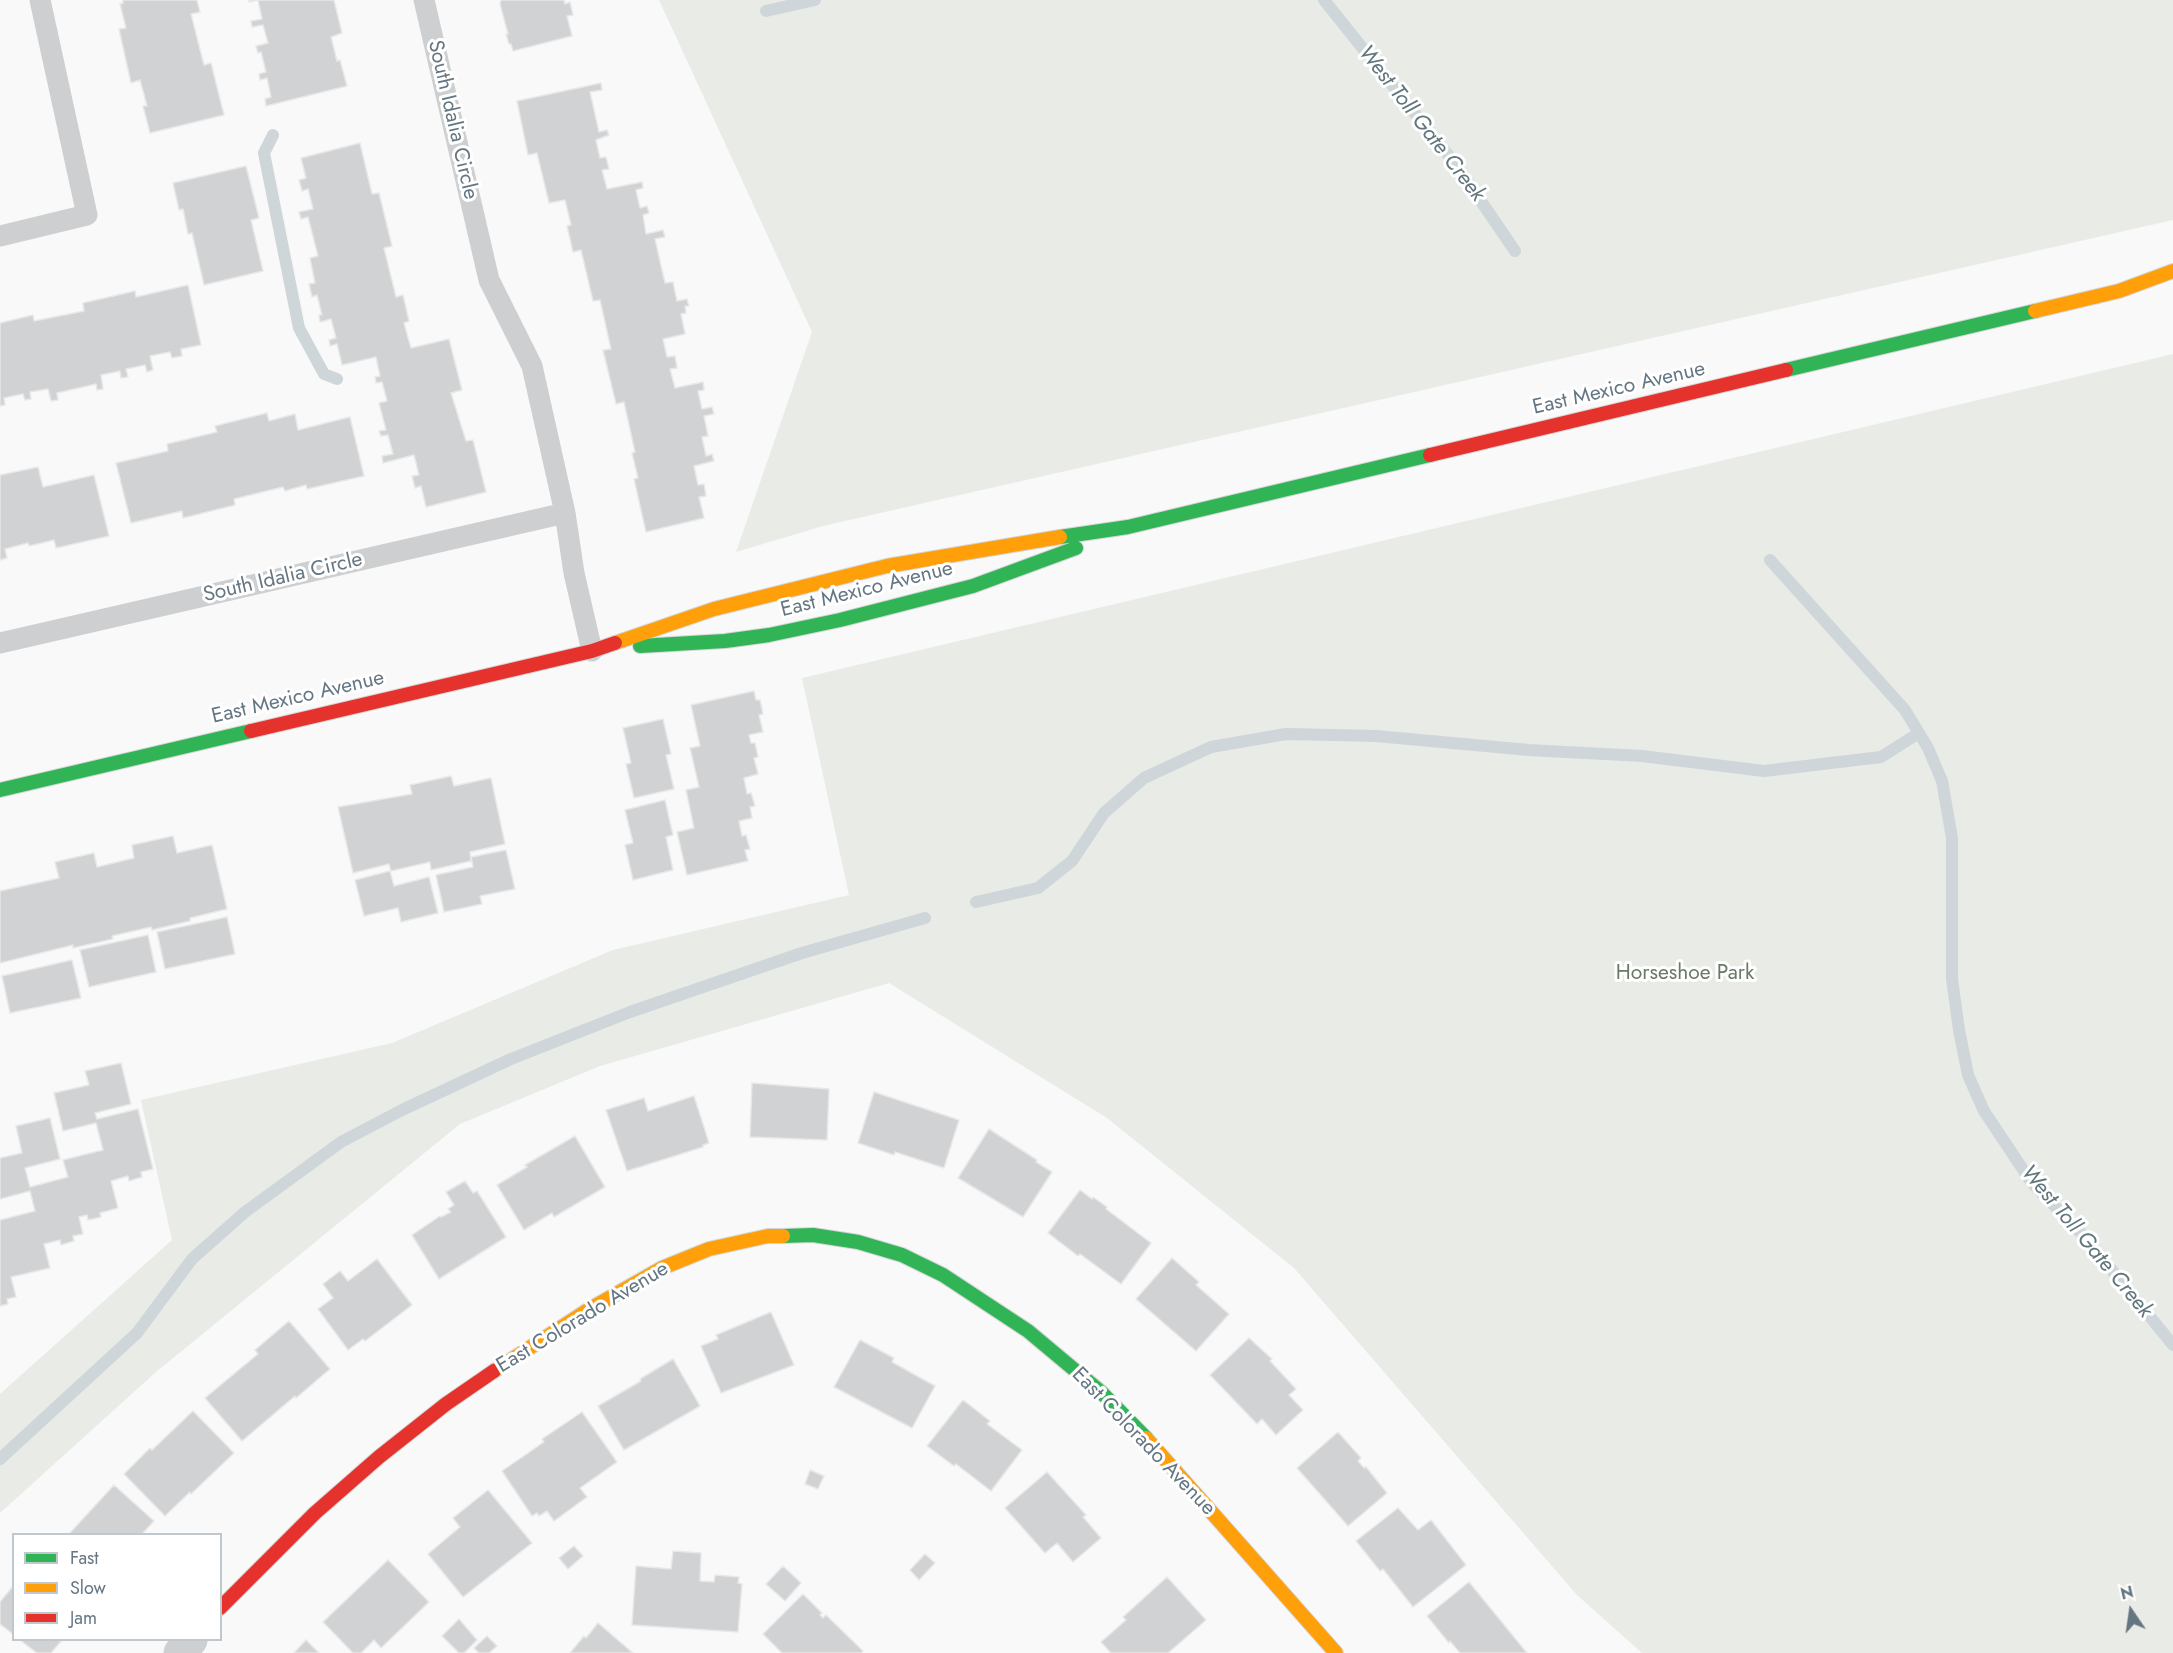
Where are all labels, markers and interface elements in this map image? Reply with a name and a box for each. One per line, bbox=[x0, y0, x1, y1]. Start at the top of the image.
street label: South Idalia Circle bbox=[421, 38, 483, 202]
water label: West Toll Gate Creek bbox=[1352, 41, 1490, 207]
street label: East Mexico Avenue bbox=[1530, 357, 1708, 421]
street label: South Idalia Circle bbox=[201, 547, 365, 609]
street label: East Mexico Avenue bbox=[778, 556, 956, 624]
street label: East Mexico Avenue bbox=[209, 666, 387, 730]
park label: Horseshoe Park bbox=[1616, 961, 1754, 987]
water label: West Toll Gate Creek bbox=[2014, 1160, 2158, 1324]
street label: East Colorado Avenue bbox=[492, 1257, 674, 1379]
street label: East Colorado Avenue bbox=[1066, 1363, 1220, 1521]
legend bbox=[12, 1533, 222, 1641]
text: Fast bbox=[70, 1545, 99, 1571]
text: Slow bbox=[70, 1575, 106, 1601]
text: N bbox=[2118, 1580, 2136, 1606]
north arrow bbox=[2101, 1581, 2161, 1641]
text: Jam bbox=[70, 1605, 97, 1631]

